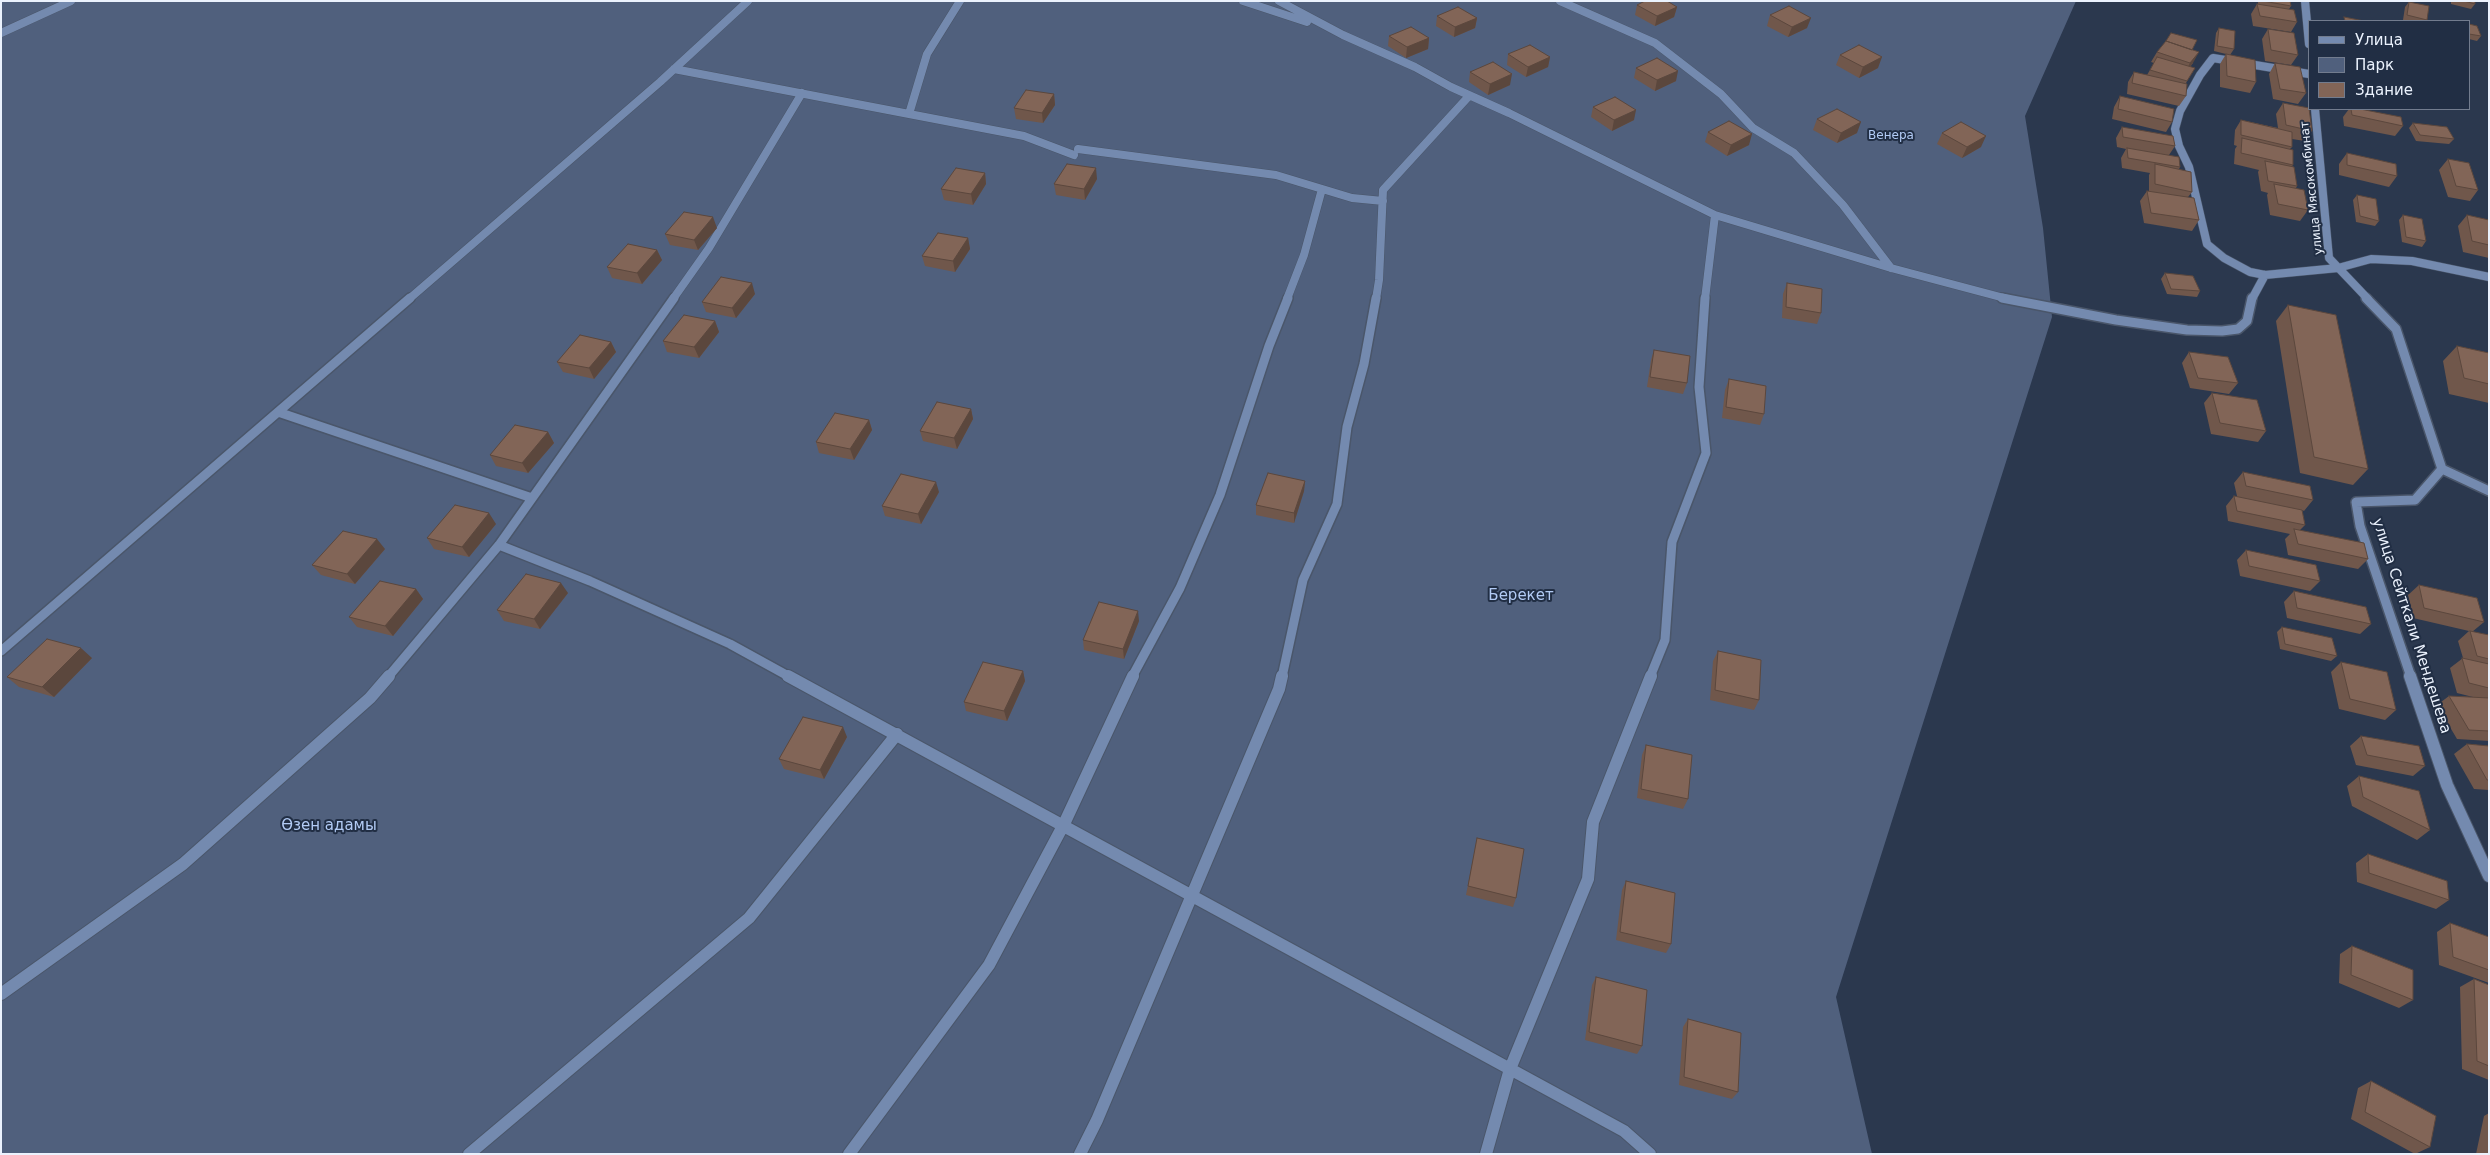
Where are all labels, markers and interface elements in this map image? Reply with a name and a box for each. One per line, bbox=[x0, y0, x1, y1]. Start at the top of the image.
legend bbox=[2308, 20, 2470, 110]
text: Улица bbox=[2355, 31, 2403, 49]
text: Парк bbox=[2355, 56, 2394, 74]
text: Здание bbox=[2355, 81, 2413, 99]
street label: улица Мясокомбинат bbox=[2298, 120, 2326, 256]
park label: Венера bbox=[1868, 129, 1914, 143]
street label: улица Сейткали Мендешева bbox=[2368, 516, 2454, 736]
park label: Берекет bbox=[1488, 587, 1554, 605]
park label: Өзен адамы bbox=[281, 817, 377, 835]

